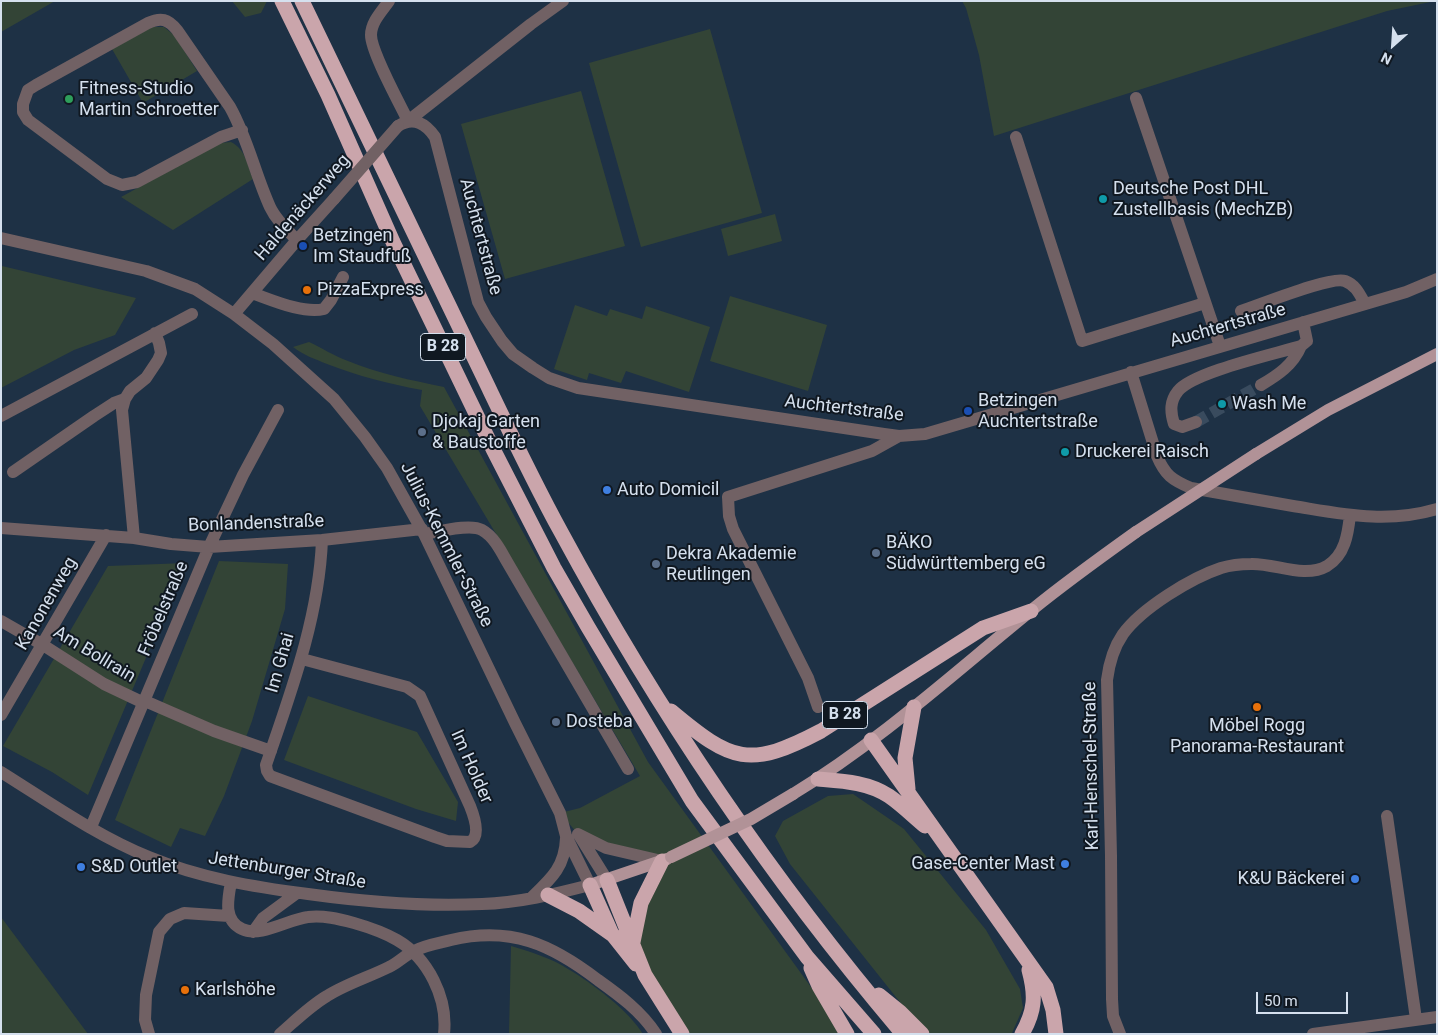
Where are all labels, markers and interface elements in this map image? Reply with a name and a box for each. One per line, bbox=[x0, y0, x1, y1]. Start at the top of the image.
north arrow bbox=[1368, 20, 1418, 70]
text: N bbox=[1378, 49, 1394, 68]
place label: Fitness-Studio Martin Schroetter bbox=[79, 78, 219, 120]
marker: Fitness-Studio Martin Schroetter bbox=[63, 93, 75, 105]
street label: Haldenäckerweg bbox=[251, 150, 355, 266]
street label: Auchtertstraße bbox=[454, 176, 506, 298]
place label: Deutsche Post DHL Zustellbasis (MechZB) bbox=[1113, 178, 1293, 220]
marker: Deutsche Post DHL Zustellbasis (MechZB) bbox=[1097, 193, 1109, 205]
place label: Betzingen Im Staudfuß bbox=[313, 225, 411, 268]
marker: Betzingen Im Staudfuß bbox=[297, 240, 309, 252]
place label: PizzaExpress bbox=[317, 279, 424, 301]
marker: PizzaExpress bbox=[301, 284, 313, 296]
street label: Auchtertstraße bbox=[1167, 299, 1289, 353]
road number: B 28 bbox=[420, 334, 466, 361]
place label: Betzingen Auchtertstraße bbox=[978, 390, 1098, 432]
street label: Auchtertstraße bbox=[783, 391, 905, 427]
place label: Wash Me bbox=[1232, 393, 1306, 415]
marker: Wash Me bbox=[1216, 398, 1228, 410]
marker: Betzingen Auchtertstraße bbox=[962, 405, 974, 417]
place label: Djokaj Garten & Baustoffe bbox=[432, 411, 540, 454]
marker: Djokaj Garten & Baustoffe bbox=[416, 426, 428, 438]
place label: Druckerei Raisch bbox=[1075, 441, 1209, 463]
marker: Druckerei Raisch bbox=[1059, 446, 1071, 458]
street label: Julius-Kemmler-Straße bbox=[395, 459, 497, 631]
place label: Auto Domicil bbox=[617, 479, 719, 501]
marker: Auto Domicil bbox=[601, 484, 613, 496]
street label: Bonlandenstraße bbox=[188, 511, 324, 537]
place label: BÄKO Südwürttemberg eG bbox=[886, 532, 1046, 574]
place label: Dekra Akademie Reutlingen bbox=[666, 543, 797, 586]
marker: BÄKO Südwürttemberg eG bbox=[870, 547, 882, 559]
street label: Kanonenweg bbox=[12, 554, 82, 654]
street label: Fröbelstraße bbox=[134, 558, 194, 660]
marker: Dekra Akademie Reutlingen bbox=[650, 558, 662, 570]
street label: Am Bollrain bbox=[49, 622, 139, 688]
street label: Im Ghai bbox=[262, 630, 300, 696]
street label: Karl-Henschel-Straße bbox=[1080, 681, 1104, 851]
marker: Möbel Rogg Panorama-Restaurant bbox=[1251, 701, 1263, 713]
road number: B 28 bbox=[822, 702, 868, 728]
place label: Dosteba bbox=[566, 711, 633, 733]
place label: Möbel Rogg Panorama-Restaurant bbox=[1170, 715, 1344, 758]
marker: Dosteba bbox=[550, 716, 562, 728]
street label: Im Holder bbox=[445, 727, 497, 807]
street label: Jettenburger Straße bbox=[207, 848, 367, 894]
place label: Gase-Center Mast bbox=[911, 853, 1055, 875]
place label: S&D Outlet bbox=[91, 856, 177, 878]
marker: Gase-Center Mast bbox=[1059, 858, 1071, 870]
marker: S&D Outlet bbox=[75, 861, 87, 873]
place label: K&U Bäckerei bbox=[1238, 868, 1345, 890]
marker: K&U Bäckerei bbox=[1349, 873, 1361, 885]
place label: Karlshöhe bbox=[195, 979, 275, 1001]
scale bar bbox=[1258, 982, 1350, 1014]
marker: Karlshöhe bbox=[179, 984, 191, 996]
text: 50 m bbox=[1264, 992, 1298, 1010]

